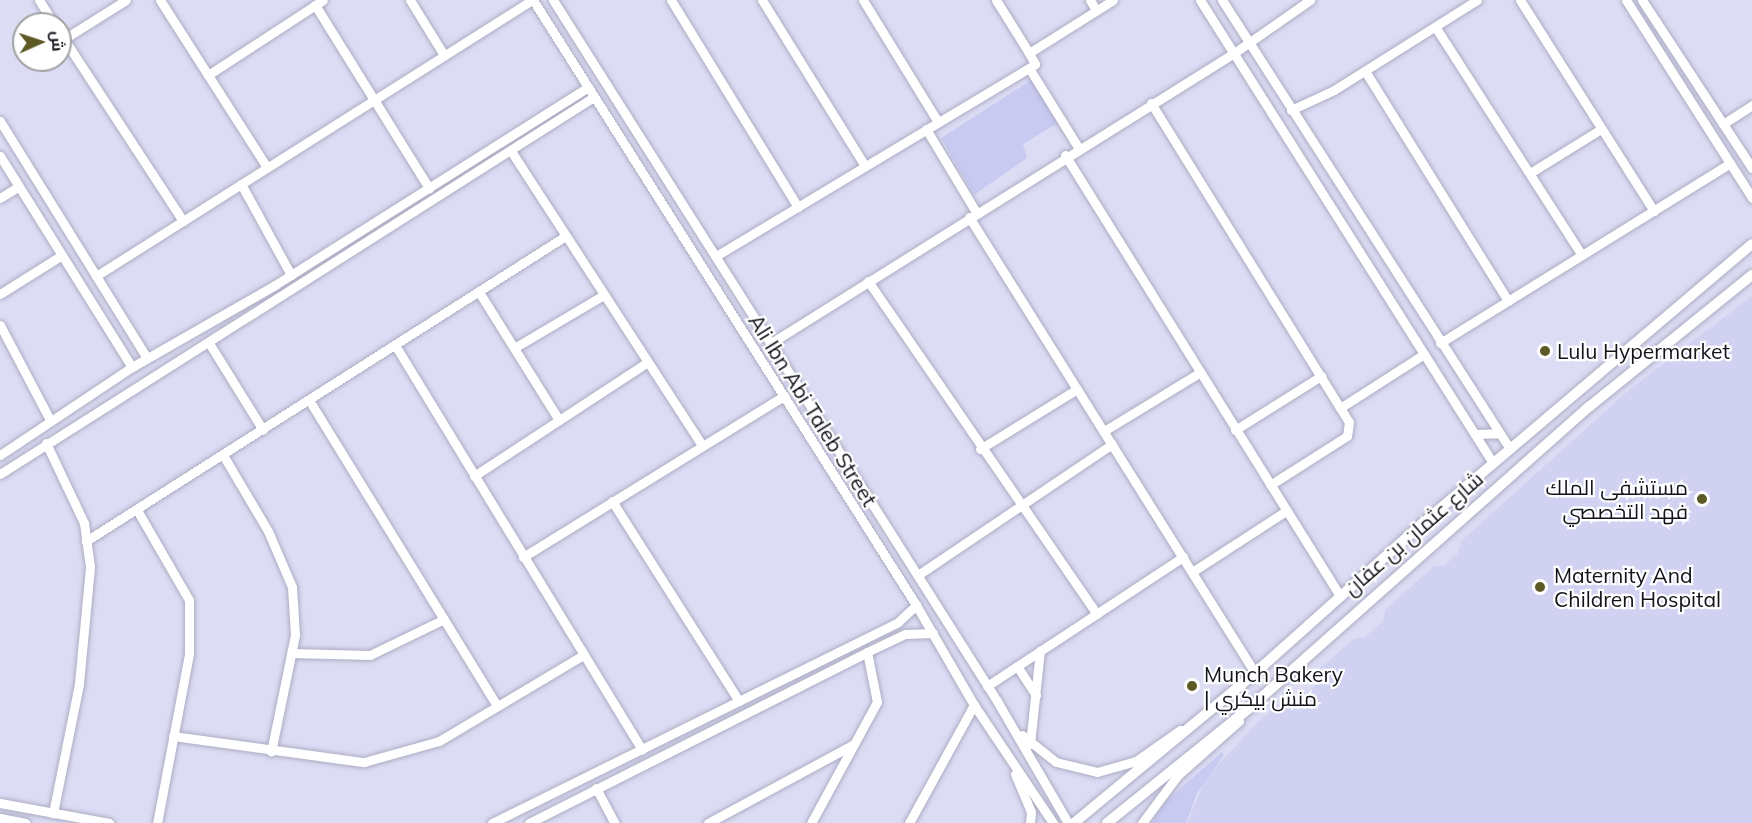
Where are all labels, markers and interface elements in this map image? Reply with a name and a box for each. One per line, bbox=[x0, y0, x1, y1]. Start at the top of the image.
north arrow bbox=[12, 12, 72, 72]
text: ش bbox=[47, 30, 69, 52]
street label: Ali Ibn Abi Taleb Street bbox=[744, 309, 882, 511]
place label: Lulu Hypermarket bbox=[1557, 338, 1730, 364]
marker: Lulu Hypermarket bbox=[1538, 344, 1552, 358]
street label: شارع عثمان بن عفان bbox=[1338, 466, 1488, 600]
place label: مستشفى الملك فهد التخصصي bbox=[1546, 474, 1688, 524]
marker: مستشفى الملك فهد التخصصي bbox=[1693, 490, 1711, 508]
place label: Maternity And Children Hospital bbox=[1554, 562, 1721, 612]
marker: Maternity And Children Hospital bbox=[1531, 578, 1549, 596]
place label: Munch Bakery | منش بيكري bbox=[1204, 661, 1343, 711]
marker: Munch Bakery | منش بيكري bbox=[1185, 679, 1199, 693]

